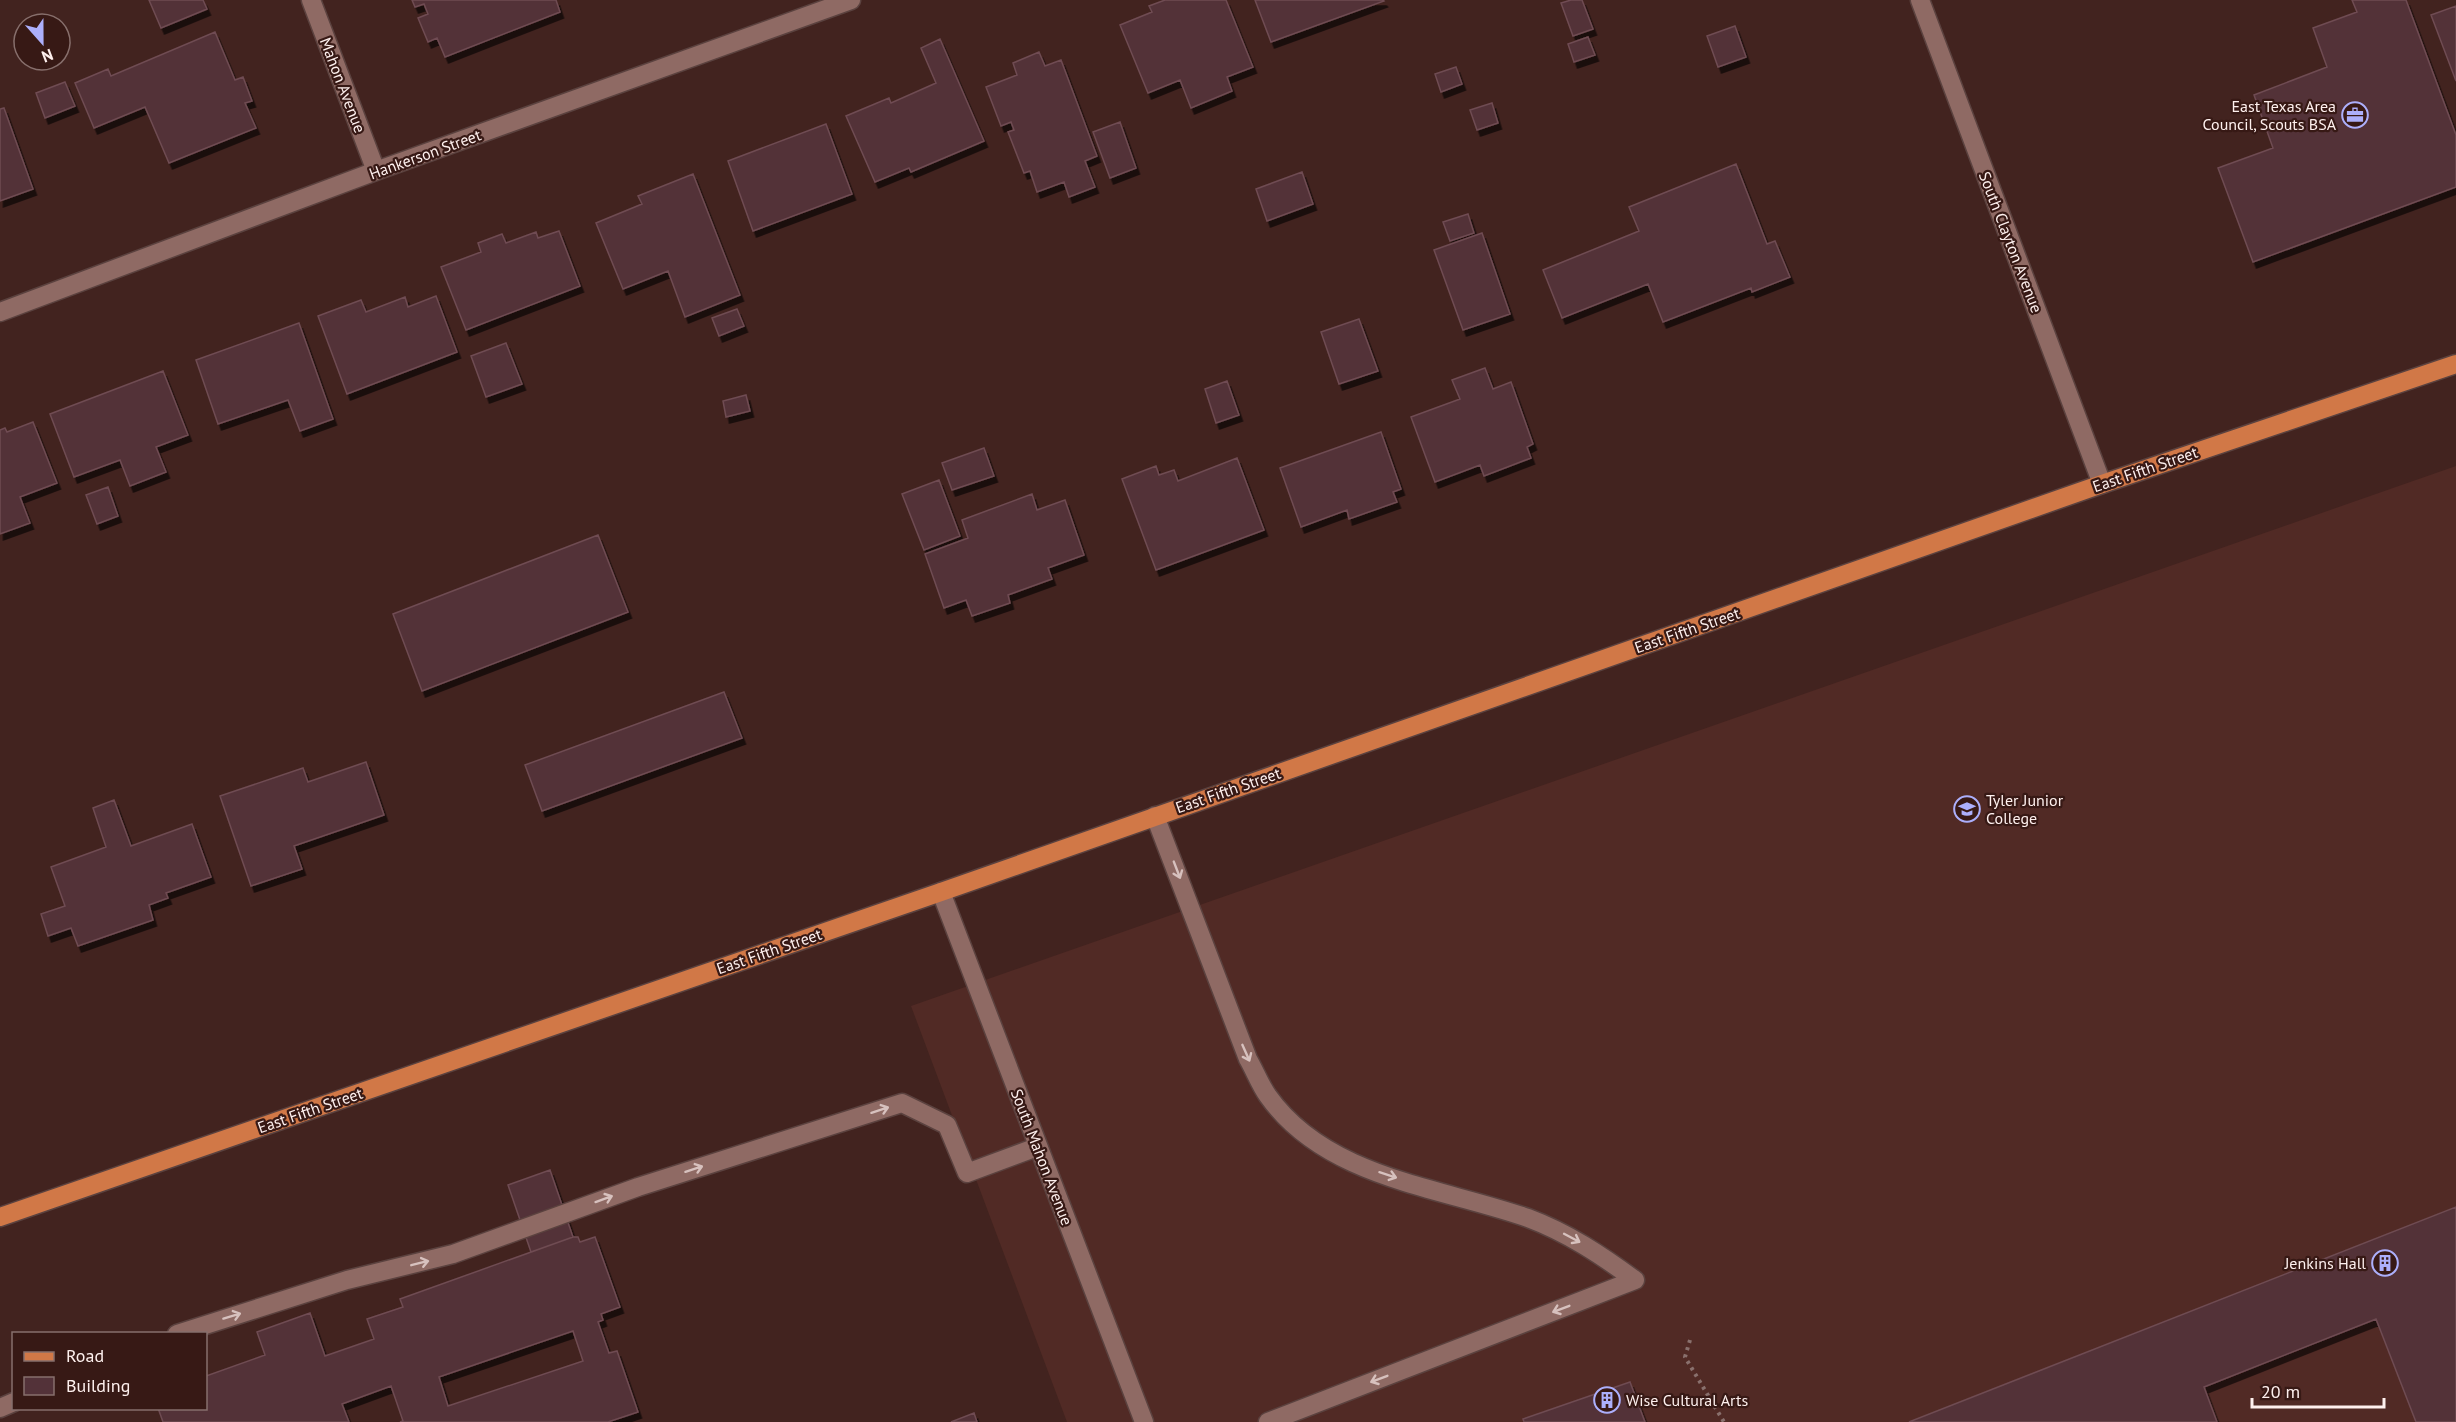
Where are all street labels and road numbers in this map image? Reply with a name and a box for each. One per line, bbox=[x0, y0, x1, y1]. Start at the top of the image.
street label: Mahon Avenue bbox=[316, 35, 370, 135]
street label: Hankerson Street bbox=[366, 124, 484, 184]
street label: South Clayton Avenue bbox=[1975, 169, 2047, 315]
street label: East Fifth Street bbox=[2090, 442, 2201, 496]
street label: East Fifth Street bbox=[1632, 603, 1743, 657]
street label: East Fifth Street bbox=[1173, 763, 1284, 817]
street label: East Fifth Street bbox=[714, 924, 825, 978]
street label: East Fifth Street bbox=[255, 1083, 366, 1137]
street label: South Mahon Avenue bbox=[1007, 1086, 1077, 1228]

